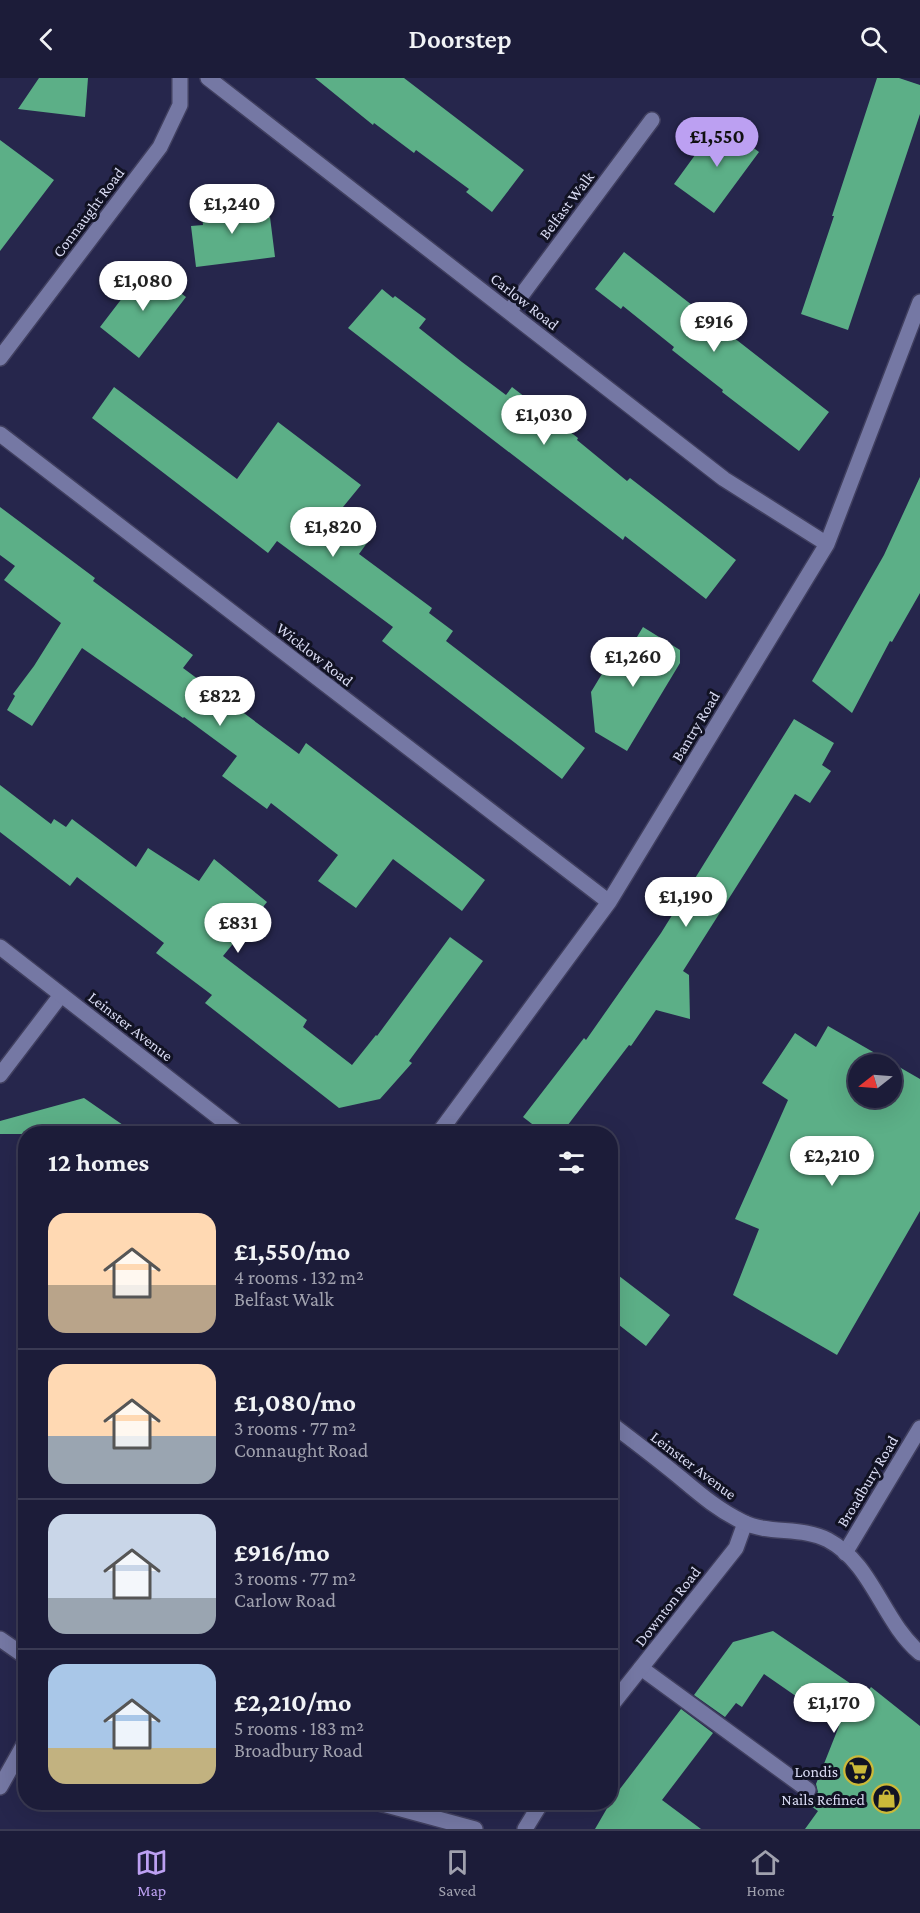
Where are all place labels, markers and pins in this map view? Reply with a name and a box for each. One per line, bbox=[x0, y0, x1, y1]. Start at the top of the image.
pin: £1,550 bbox=[668, 117, 766, 168]
pin: £1,240 bbox=[183, 184, 281, 235]
pin: £1,080 bbox=[94, 261, 192, 312]
pin: £916 bbox=[678, 302, 750, 353]
pin: £1,030 bbox=[495, 395, 593, 446]
pin: £1,820 bbox=[284, 507, 382, 558]
pin: £1,260 bbox=[584, 637, 682, 688]
pin: £822 bbox=[184, 676, 256, 727]
pin: £1,190 bbox=[637, 877, 735, 928]
pin: £831 bbox=[202, 903, 274, 954]
pin: £2,210 bbox=[783, 1136, 881, 1187]
pin: £1,170 bbox=[785, 1683, 883, 1734]
supermarket icon: Londis bbox=[843, 1755, 875, 1787]
place label: Londis bbox=[795, 1763, 838, 1780]
shop icon: Nails Refined bbox=[870, 1783, 902, 1815]
place label: Nails Refined bbox=[781, 1791, 866, 1808]

